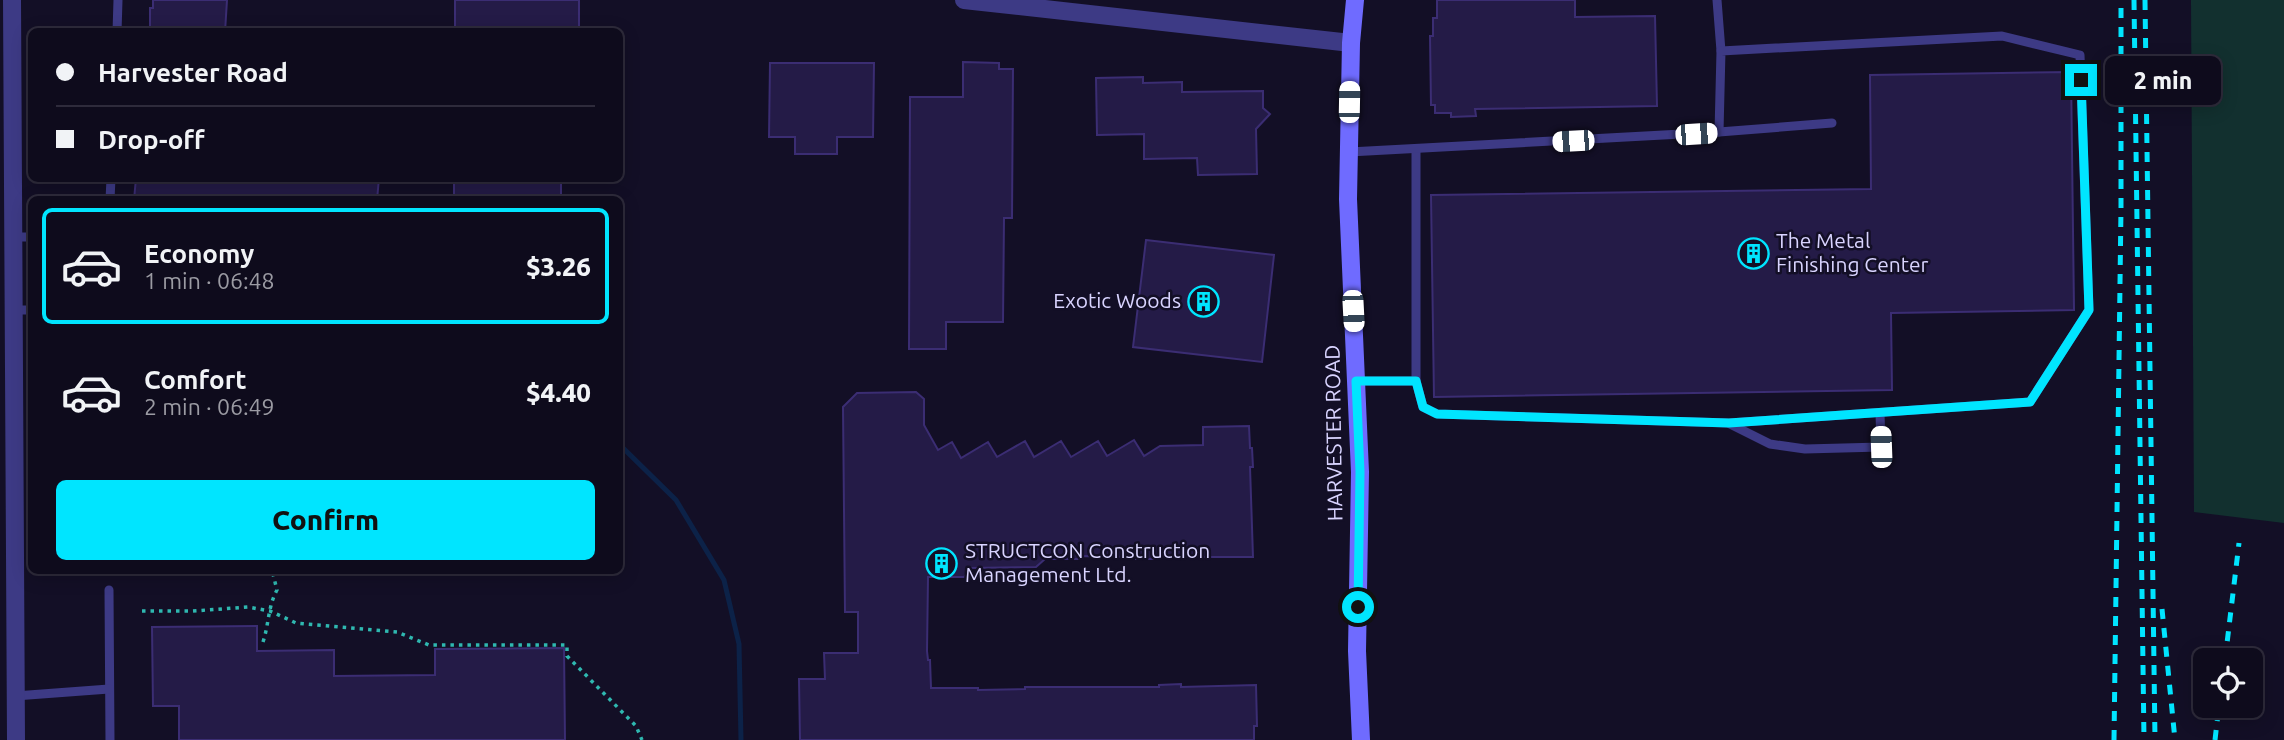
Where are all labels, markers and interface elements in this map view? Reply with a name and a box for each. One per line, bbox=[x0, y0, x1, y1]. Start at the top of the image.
callout: 2 min bbox=[2106, 56, 2221, 104]
text: Harvester Road bbox=[98, 58, 288, 87]
route end bbox=[2065, 64, 2097, 96]
text: 2 min bbox=[2134, 68, 2192, 93]
car bbox=[1339, 81, 1360, 123]
car bbox=[1675, 122, 1718, 146]
text: Drop-off bbox=[98, 125, 205, 154]
car bbox=[1552, 129, 1595, 153]
place label: The Metal Finishing Center bbox=[1776, 228, 1929, 276]
icon: car bbox=[60, 235, 123, 298]
building icon: The Metal Finishing Center bbox=[1736, 236, 1770, 270]
text: Economy bbox=[144, 239, 254, 268]
text: $3.26 bbox=[526, 252, 591, 281]
text: 1 min · 06:48 bbox=[144, 268, 275, 293]
building icon: Exotic Woods bbox=[1187, 284, 1221, 318]
place label: Exotic Woods bbox=[1053, 288, 1181, 312]
car bbox=[1342, 289, 1365, 333]
street label: HARVESTER ROAD bbox=[1319, 345, 1347, 521]
icon: car bbox=[60, 361, 123, 424]
text: Comfort bbox=[144, 365, 247, 394]
text: $4.40 bbox=[526, 378, 591, 407]
text: 2 min · 06:49 bbox=[144, 394, 275, 419]
car bbox=[1870, 426, 1893, 468]
button: Confirm bbox=[56, 480, 595, 560]
place label: STRUCTCON Construction Management Ltd. bbox=[965, 538, 1210, 586]
building icon: STRUCTCON Construction Management Ltd. bbox=[925, 546, 959, 580]
route start bbox=[1342, 591, 1374, 623]
map controls bbox=[2193, 648, 2263, 718]
button: locate bbox=[2193, 648, 2263, 718]

